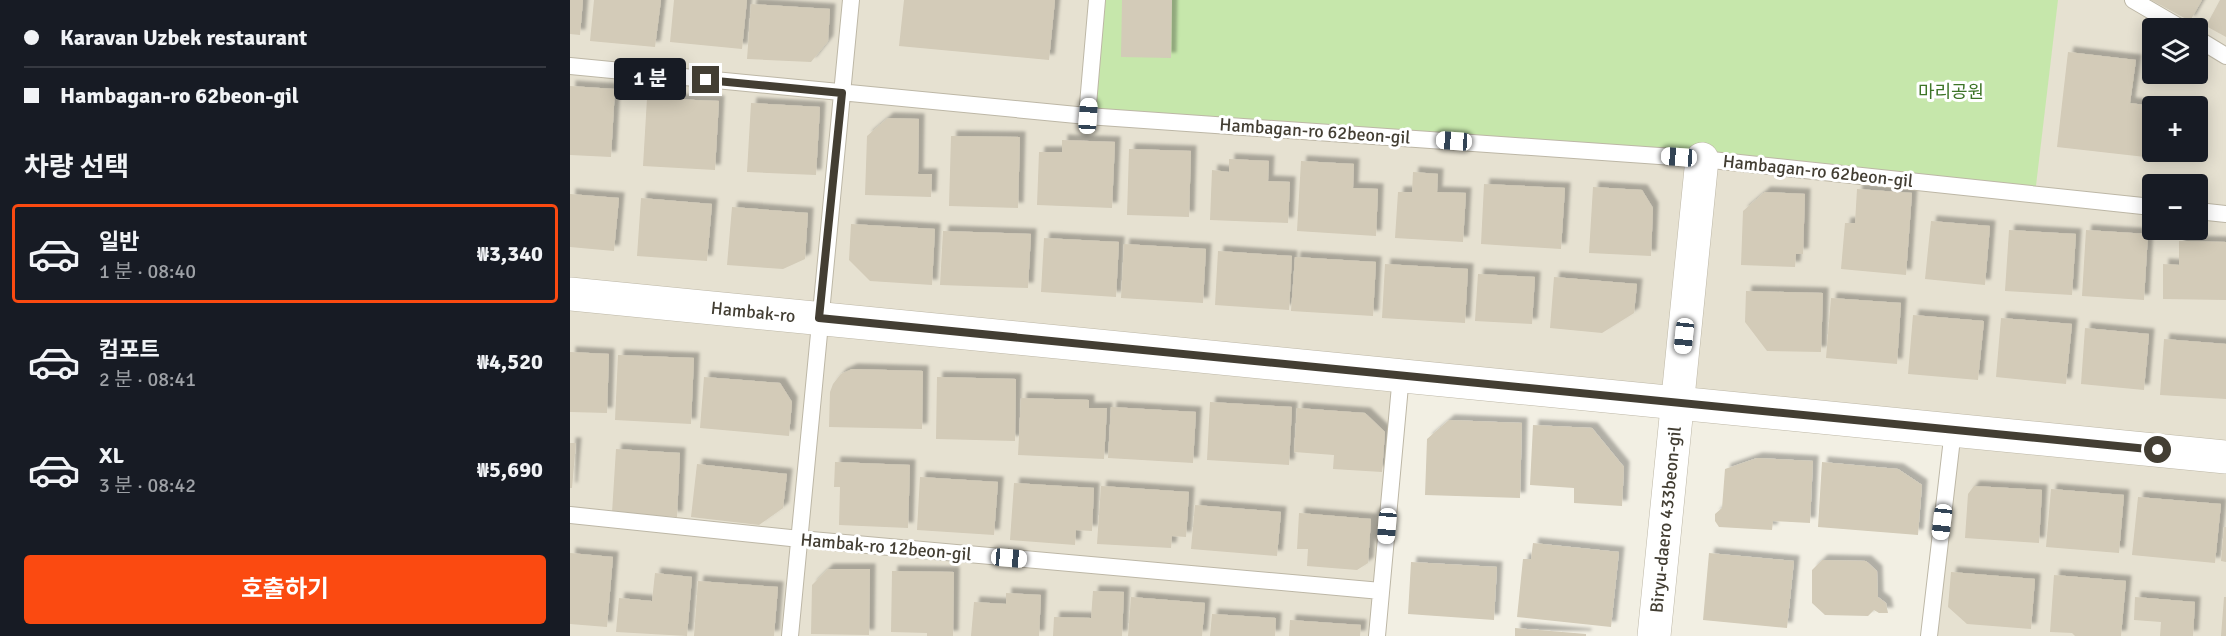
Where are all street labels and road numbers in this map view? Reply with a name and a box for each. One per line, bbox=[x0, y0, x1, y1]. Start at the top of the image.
street label: Hambagan-ro 62beon-gil bbox=[1219, 113, 1411, 149]
street label: Hambagan-ro 62beon-gil bbox=[1722, 150, 1914, 192]
street label: Hambak-ro bbox=[710, 297, 796, 327]
street label: Biryu-daero 433beon-gil bbox=[1645, 425, 1686, 614]
street label: Hambak-ro 12beon-gil bbox=[799, 529, 973, 565]

